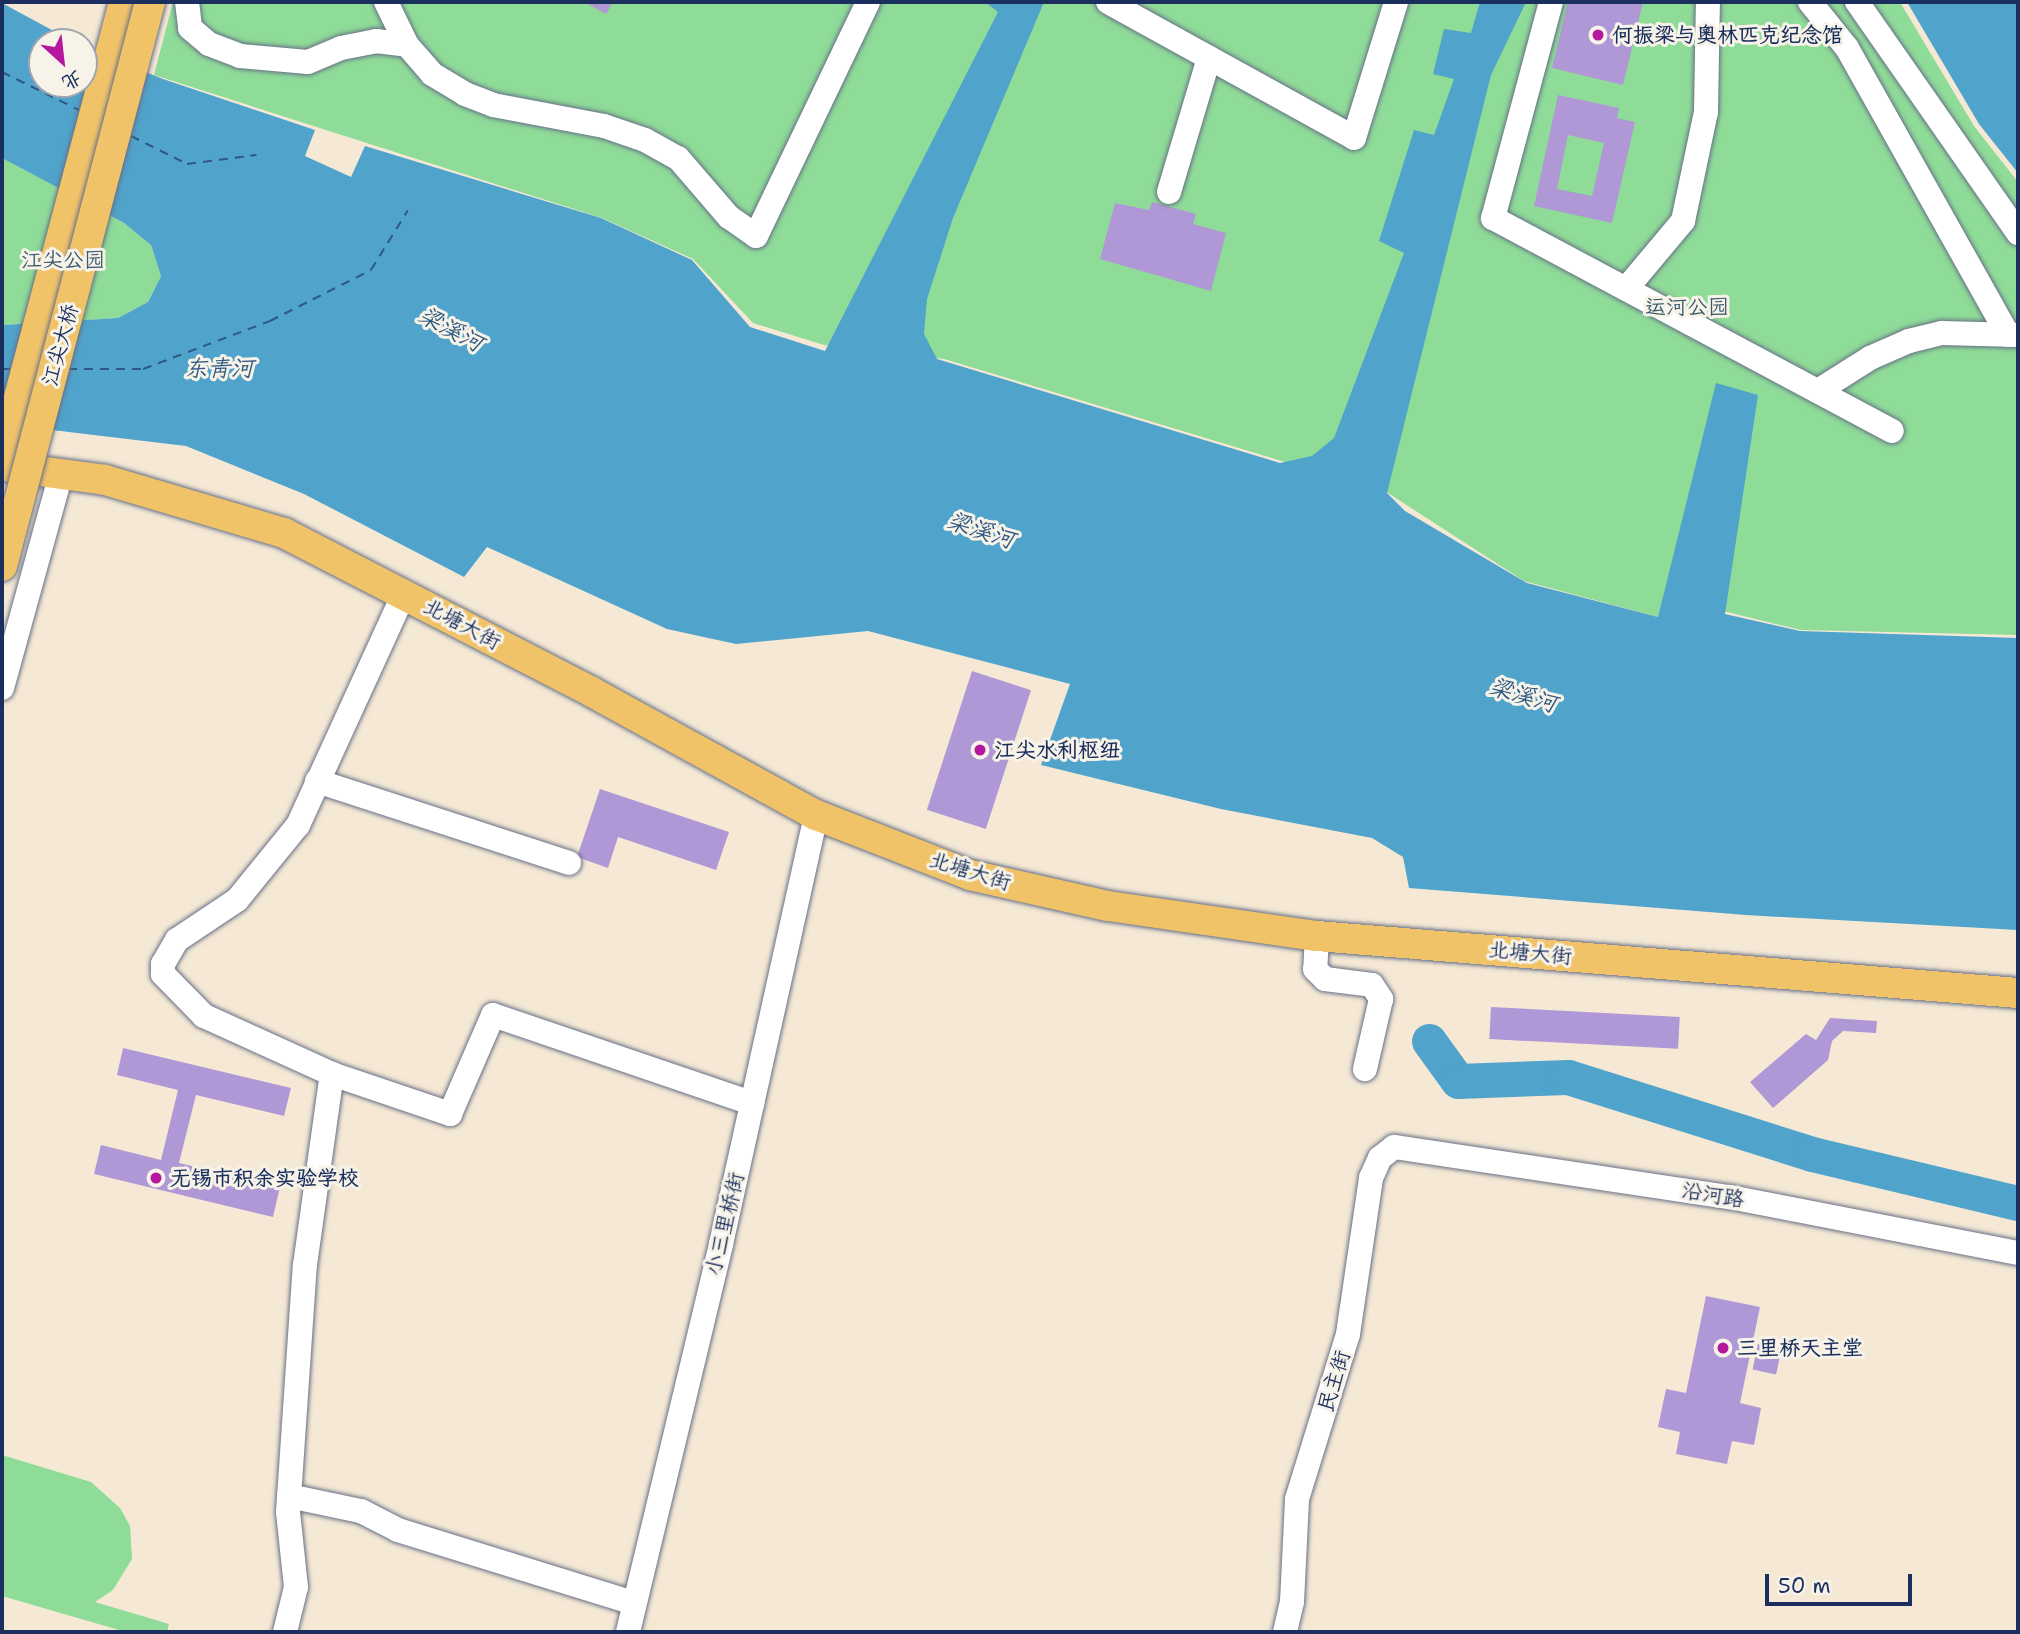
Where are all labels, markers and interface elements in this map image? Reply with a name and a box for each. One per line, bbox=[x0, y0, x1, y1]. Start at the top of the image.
place label: 何振梁与奥林匹克纪念馆 bbox=[1612, 22, 1843, 48]
marker: 何振梁与奥林匹克纪念馆 bbox=[1590, 27, 1606, 43]
north arrow bbox=[28, 28, 98, 98]
text: 北 bbox=[58, 65, 86, 96]
park label: 江尖公园 bbox=[21, 247, 105, 273]
park label: 运河公园 bbox=[1645, 294, 1729, 320]
street label: 江尖大桥 bbox=[37, 301, 83, 389]
water label: 梁溪河 bbox=[414, 301, 488, 357]
water label: 东青河 bbox=[185, 354, 253, 382]
water label: 梁溪河 bbox=[944, 506, 1018, 554]
street label: 北塘大街 bbox=[419, 593, 505, 655]
water label: 梁溪河 bbox=[1486, 672, 1560, 718]
place label: 江尖水利枢纽 bbox=[994, 737, 1120, 763]
marker: 江尖水利枢纽 bbox=[972, 742, 988, 758]
street label: 北塘大街 bbox=[926, 847, 1014, 895]
street label: 北塘大街 bbox=[1487, 937, 1573, 969]
place label: 无锡市积余实验学校 bbox=[170, 1165, 359, 1191]
marker: 无锡市积余实验学校 bbox=[148, 1170, 164, 1186]
street label: 小三里桥街 bbox=[701, 1170, 749, 1278]
street label: 沿河路 bbox=[1680, 1178, 1746, 1212]
place label: 三里桥天主堂 bbox=[1737, 1335, 1863, 1361]
marker: 三里桥天主堂 bbox=[1715, 1340, 1731, 1356]
street label: 民主街 bbox=[1313, 1347, 1355, 1415]
scale bar bbox=[1768, 1560, 1915, 1604]
text: 50 m bbox=[1778, 1572, 1831, 1600]

